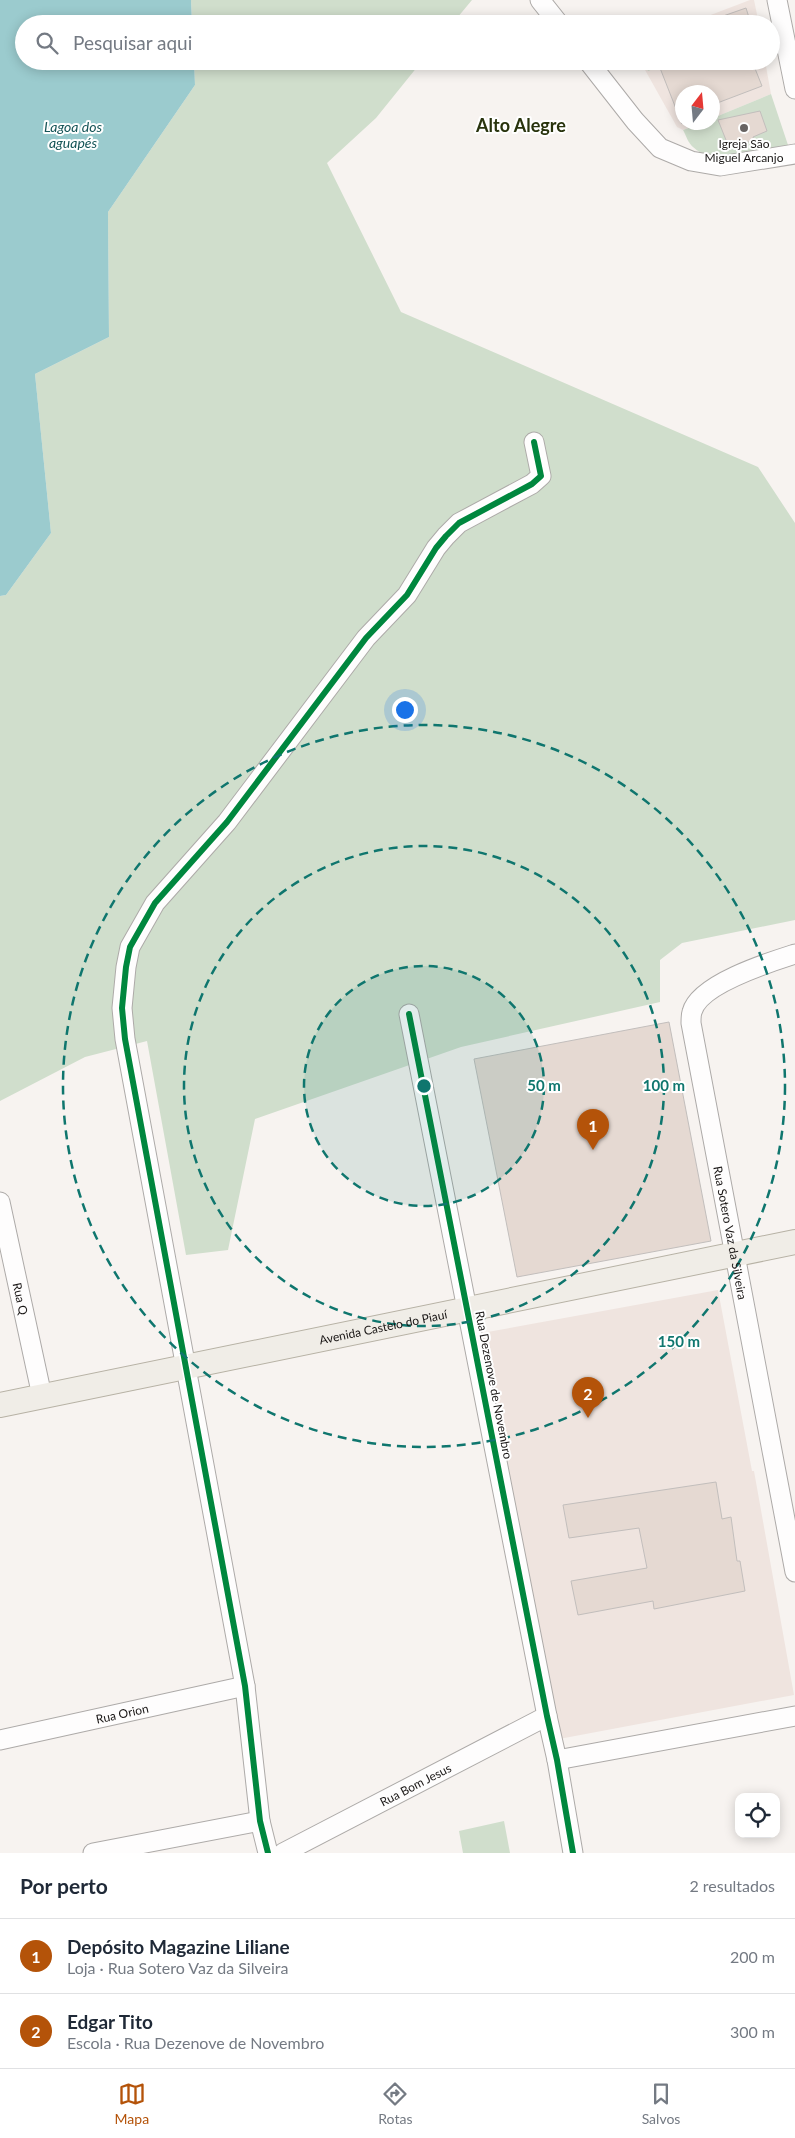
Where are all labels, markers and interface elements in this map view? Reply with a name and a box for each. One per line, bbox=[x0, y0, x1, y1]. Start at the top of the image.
search box bbox=[15, 15, 780, 70]
icon: search bbox=[33, 29, 61, 57]
text: Pesquisar aqui bbox=[73, 31, 192, 54]
north arrow bbox=[675, 85, 720, 130]
district label: Alto Alegre bbox=[475, 114, 566, 136]
water label: Lagoa dos aguapés bbox=[44, 118, 102, 151]
marker: Igreja São Miguel Arcanjo bbox=[738, 122, 750, 134]
place label: Igreja São Miguel Arcanjo bbox=[705, 136, 784, 165]
your location bbox=[392, 697, 418, 723]
text: 50 m bbox=[527, 1076, 561, 1094]
text: 100 m bbox=[643, 1076, 685, 1094]
centre of rings bbox=[415, 1077, 433, 1095]
pin: 1 bbox=[577, 1109, 609, 1150]
street label: Rua Sotero Vaz da Silveira bbox=[711, 1165, 751, 1301]
street label: Rua Q bbox=[10, 1281, 32, 1317]
street label: Avenida Castelo do Piauí bbox=[318, 1306, 449, 1347]
street label: Rua Dezenove de Novembro bbox=[472, 1310, 516, 1460]
text: 150 m bbox=[658, 1332, 700, 1350]
pin: 2 bbox=[572, 1377, 604, 1418]
street label: Rua Orion bbox=[94, 1700, 150, 1726]
street label: Rua Bom Jesus bbox=[377, 1760, 454, 1809]
map controls bbox=[735, 1793, 780, 1838]
button: locate bbox=[735, 1793, 780, 1838]
text: Por perto bbox=[20, 1873, 108, 1898]
text: 2 resultados bbox=[689, 1876, 775, 1895]
text: Depósito Magazine Liliane bbox=[67, 1935, 290, 1958]
text: 1 bbox=[31, 1947, 41, 1966]
text: 200 m bbox=[730, 1947, 775, 1966]
text: Loja · Rua Sotero Vaz da Silveira bbox=[67, 1958, 288, 1977]
text: Edgar Tito bbox=[67, 2010, 153, 2033]
text: 2 bbox=[31, 2022, 41, 2041]
text: 300 m bbox=[730, 2022, 775, 2041]
text: Escola · Rua Dezenove de Novembro bbox=[67, 2033, 324, 2052]
tab: Mapa bbox=[115, 2080, 149, 2127]
tab: Rotas bbox=[378, 2080, 412, 2127]
tab: Salvos bbox=[642, 2080, 680, 2127]

